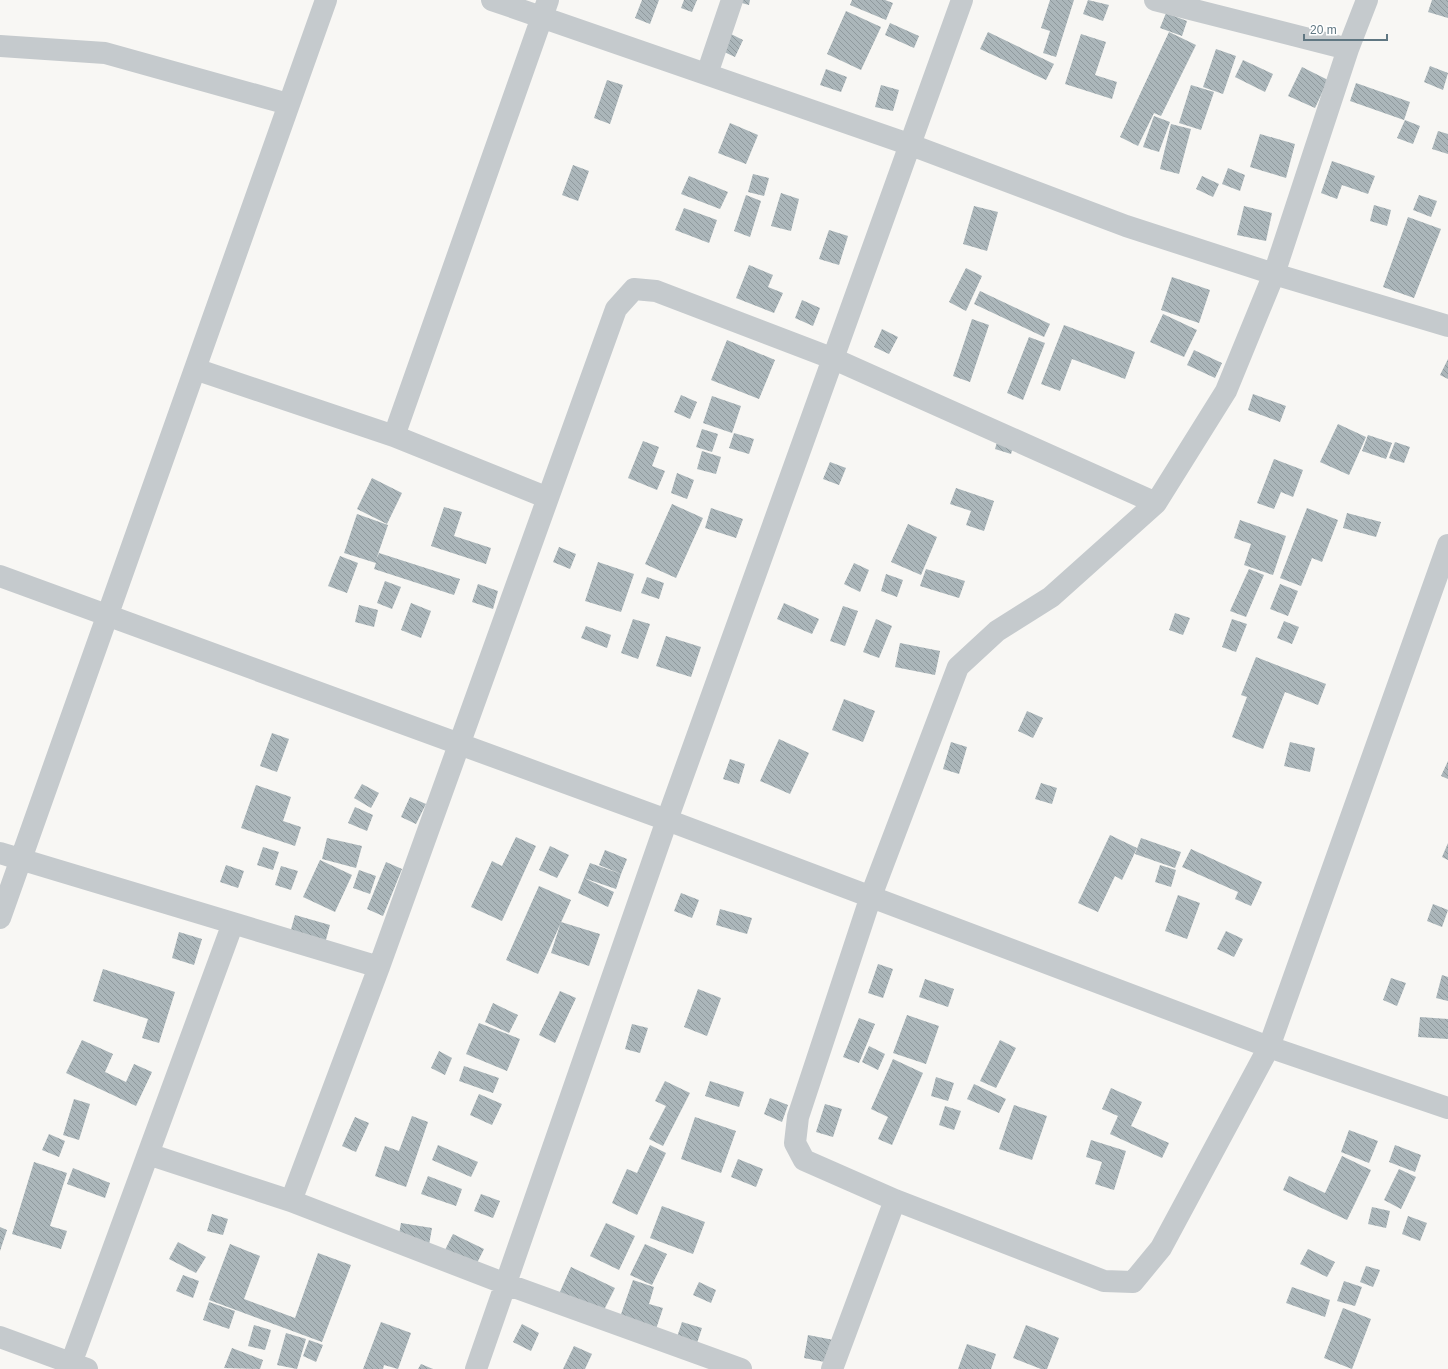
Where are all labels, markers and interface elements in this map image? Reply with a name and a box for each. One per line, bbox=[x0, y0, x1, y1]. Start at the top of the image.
scale bar bbox=[1304, 16, 1387, 42]
text: 20 m bbox=[1310, 23, 1337, 37]

